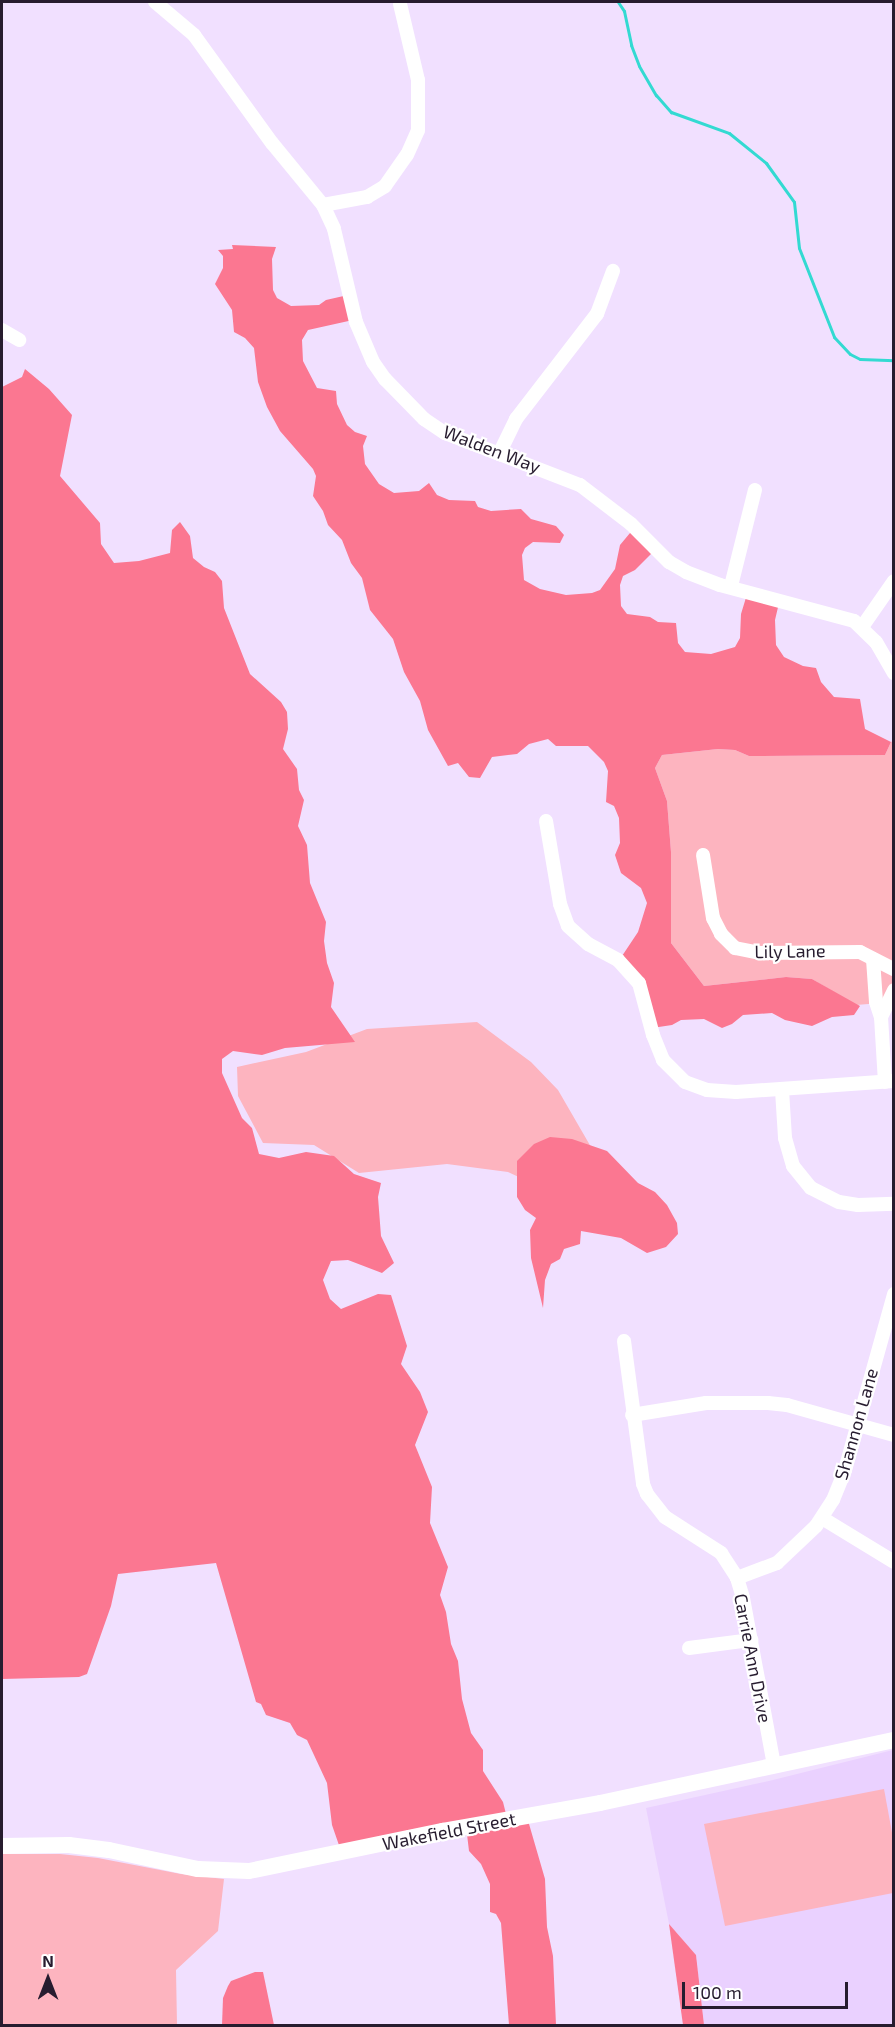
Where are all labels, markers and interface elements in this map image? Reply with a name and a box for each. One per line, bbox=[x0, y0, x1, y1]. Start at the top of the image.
street label: Walden Way bbox=[440, 421, 544, 477]
street label: Lily Lane bbox=[754, 940, 826, 962]
street label: Shannon Lane bbox=[830, 1366, 882, 1482]
street label: Carrie Ann Drive bbox=[730, 1591, 776, 1725]
street label: Wakefield Street bbox=[380, 1807, 518, 1855]
north arrow bbox=[18, 1949, 78, 2009]
text: N bbox=[42, 1951, 54, 1970]
scale bar bbox=[685, 1970, 852, 2008]
text: 100 m bbox=[693, 1981, 742, 2003]

